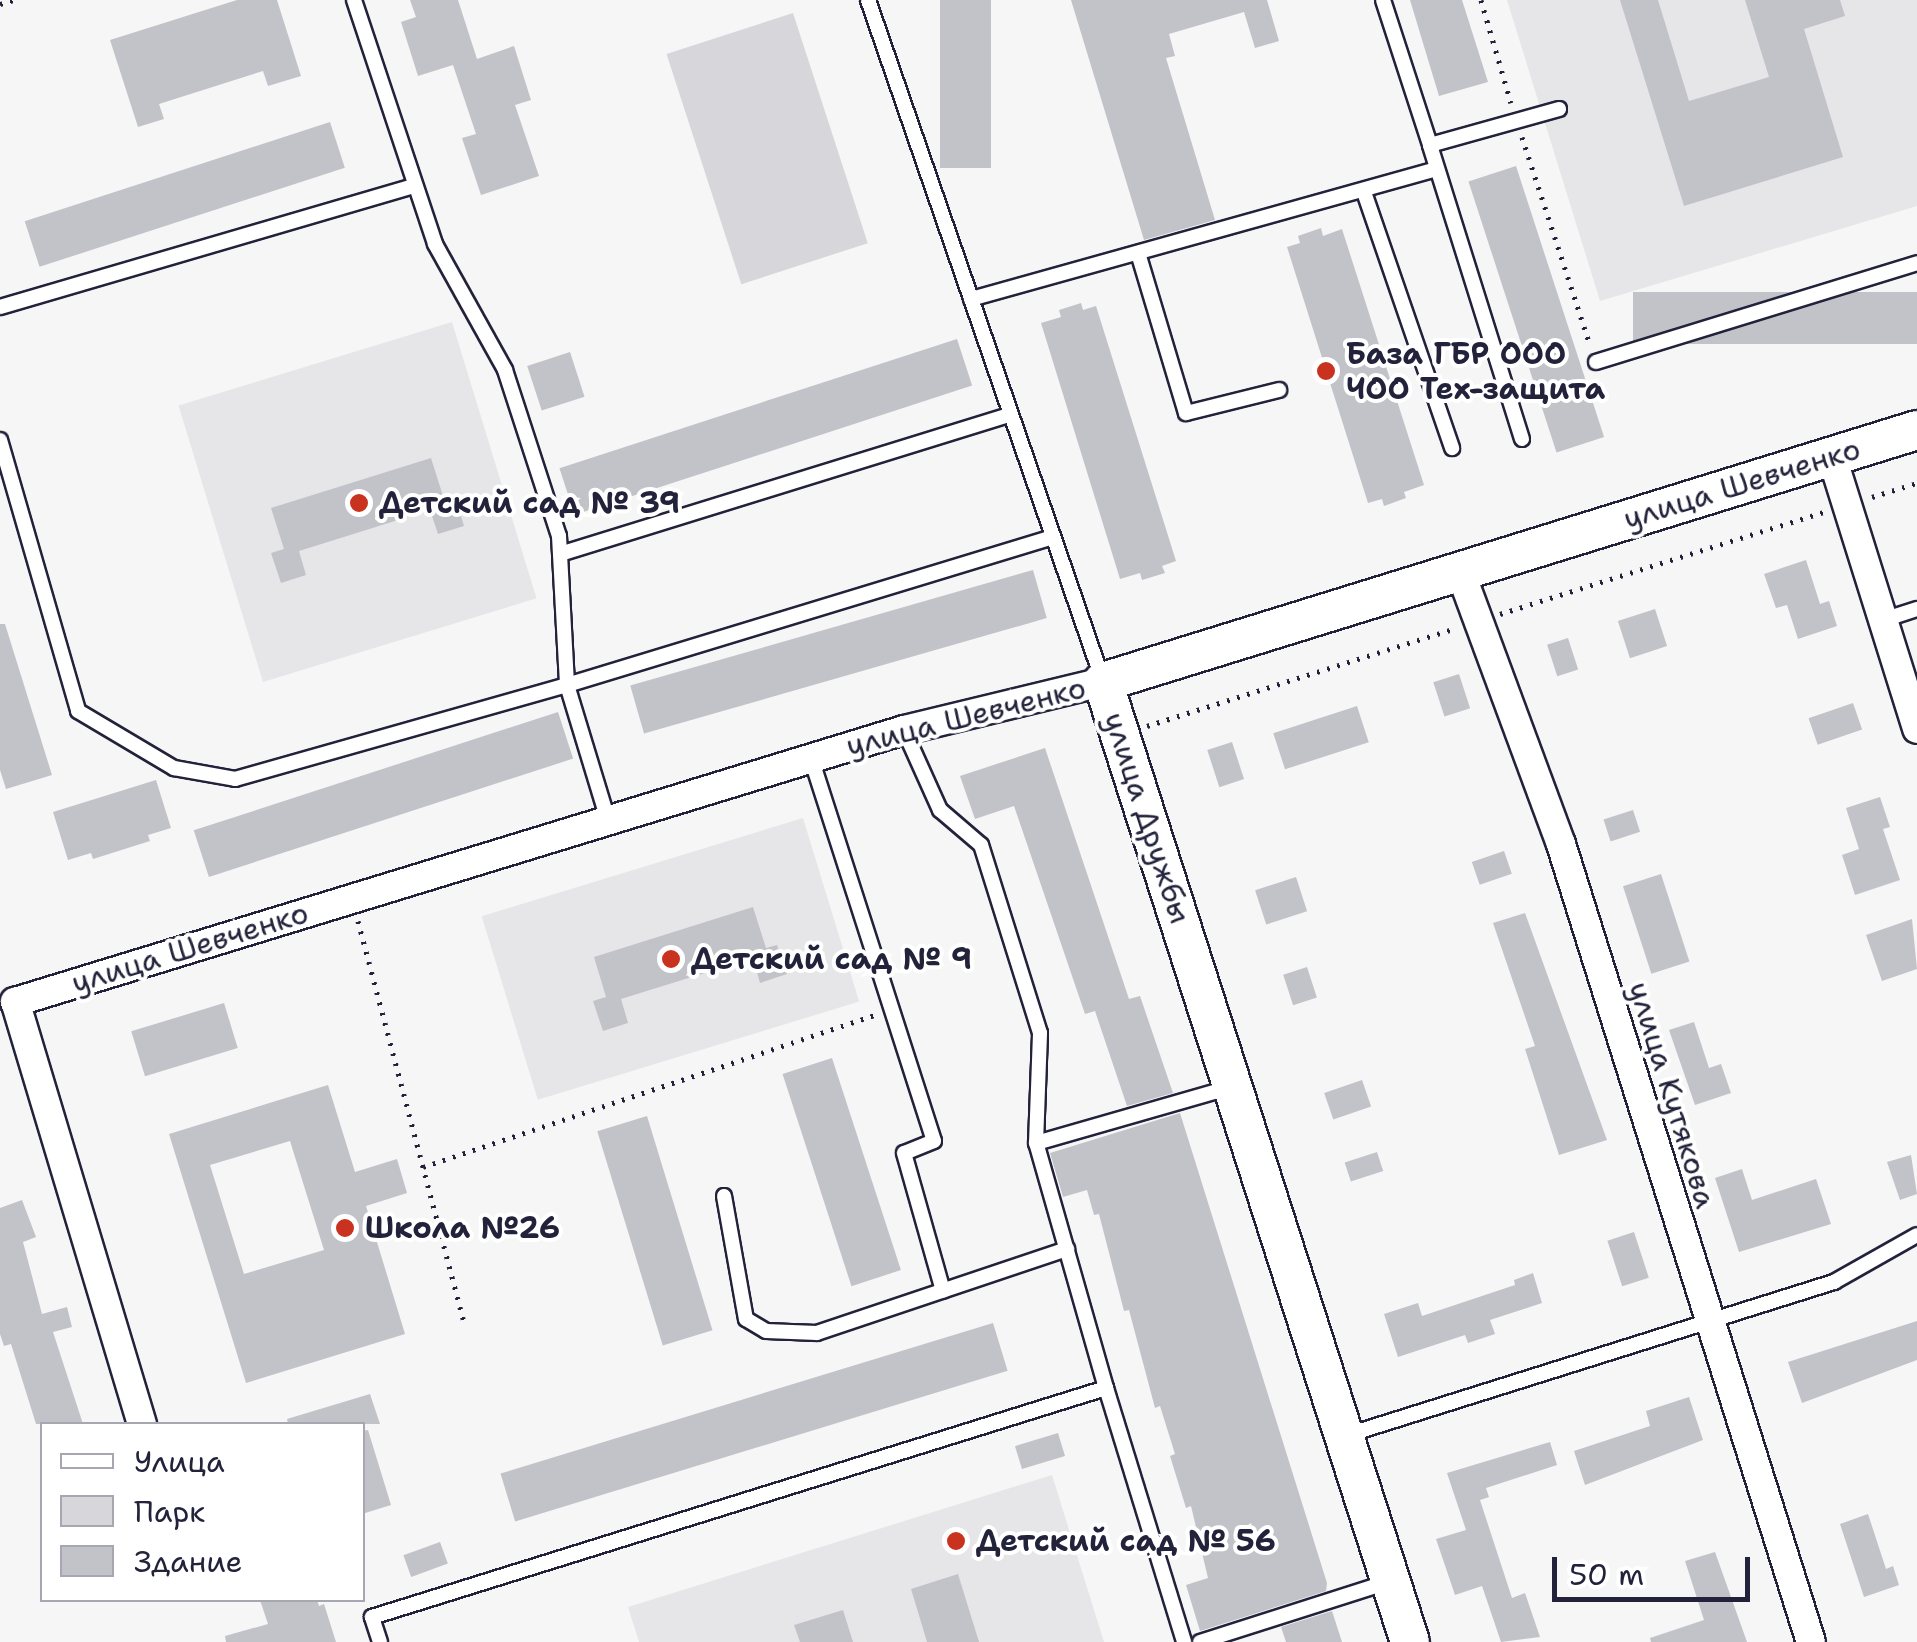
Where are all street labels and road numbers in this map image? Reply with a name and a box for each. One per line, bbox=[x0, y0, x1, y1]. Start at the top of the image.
street label: улица Шевченко bbox=[1619, 431, 1865, 537]
street label: улица Шевченко bbox=[842, 670, 1090, 764]
street label: улица Дружбы bbox=[1096, 708, 1198, 928]
street label: улица Шевченко bbox=[67, 895, 313, 1001]
street label: улица Кутякова bbox=[1620, 978, 1724, 1212]

